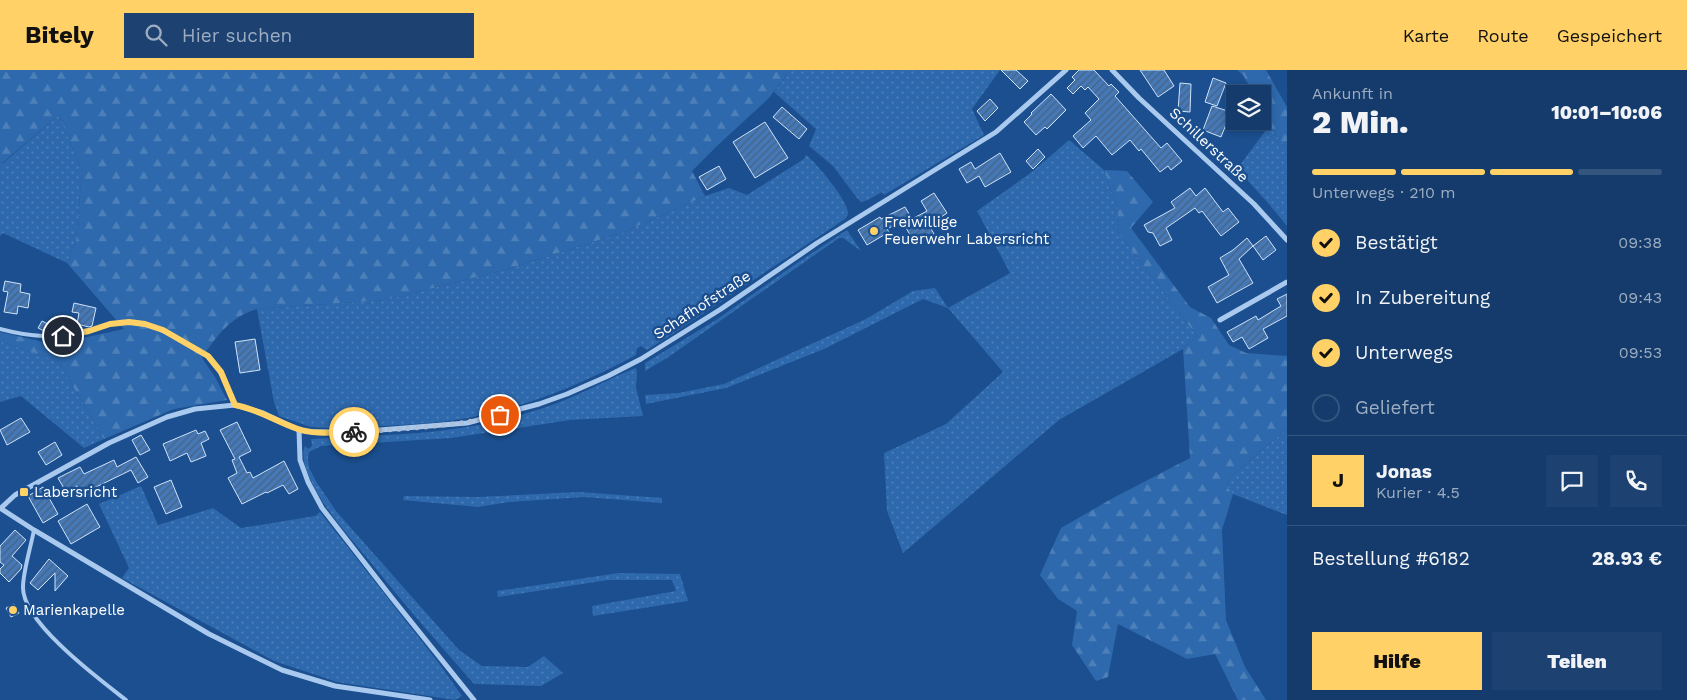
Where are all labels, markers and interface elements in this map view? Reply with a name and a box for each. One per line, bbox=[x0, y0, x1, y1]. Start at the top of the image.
search box bbox=[124, 13, 474, 58]
text: Bitely bbox=[25, 21, 94, 49]
icon: search bbox=[142, 21, 170, 49]
text: Hier suchen bbox=[182, 24, 292, 47]
text: Karte bbox=[1403, 25, 1449, 46]
text: Route bbox=[1477, 25, 1529, 46]
text: Gespeichert bbox=[1557, 25, 1662, 46]
text: Ankunft in bbox=[1312, 84, 1393, 103]
map controls bbox=[1226, 85, 1271, 130]
button: layers bbox=[1226, 85, 1271, 130]
text: 10:01–10:06 bbox=[1551, 101, 1662, 124]
text: 2 Min. bbox=[1312, 103, 1409, 141]
street label: Schillerstraße bbox=[1166, 104, 1252, 186]
text: Unterwegs · 210 m bbox=[1312, 183, 1456, 202]
place label: Freiwillige Feuerwehr Labersricht bbox=[884, 213, 1050, 248]
marker: Freiwillige Feuerwehr Labersricht bbox=[868, 225, 880, 237]
icon: check bbox=[1312, 229, 1340, 257]
text: Bestätigt bbox=[1355, 231, 1438, 254]
text: 09:38 bbox=[1618, 233, 1662, 252]
street label: Schafhofstraße bbox=[650, 267, 754, 343]
icon: check bbox=[1312, 284, 1340, 312]
text: In Zubereitung bbox=[1355, 286, 1490, 309]
text: 09:43 bbox=[1618, 288, 1662, 307]
pin bbox=[42, 315, 84, 357]
icon: home bbox=[49, 322, 77, 350]
icon: check bbox=[1312, 339, 1340, 367]
text: Unterwegs bbox=[1355, 341, 1453, 364]
text: 09:53 bbox=[1619, 343, 1662, 362]
pin bbox=[479, 394, 521, 436]
text: Geliefert bbox=[1355, 396, 1435, 419]
icon: bag bbox=[486, 401, 514, 429]
courier bbox=[329, 407, 379, 457]
icon: bike bbox=[340, 418, 368, 446]
button: chat bbox=[1546, 455, 1598, 507]
button: phone bbox=[1610, 455, 1662, 507]
text: Jonas bbox=[1376, 460, 1432, 483]
text: J bbox=[1332, 469, 1344, 492]
place label: Labersricht bbox=[34, 483, 118, 501]
text: Kurier · 4.5 bbox=[1376, 483, 1460, 502]
marker: Labersricht bbox=[18, 486, 30, 498]
text: Bestellung #6182 bbox=[1312, 547, 1470, 570]
text: 28.93 € bbox=[1592, 547, 1662, 570]
place label: Marienkapelle bbox=[23, 601, 125, 619]
marker: Marienkapelle bbox=[7, 604, 19, 616]
button: Hilfe bbox=[1312, 632, 1482, 690]
button: Teilen bbox=[1492, 632, 1662, 690]

